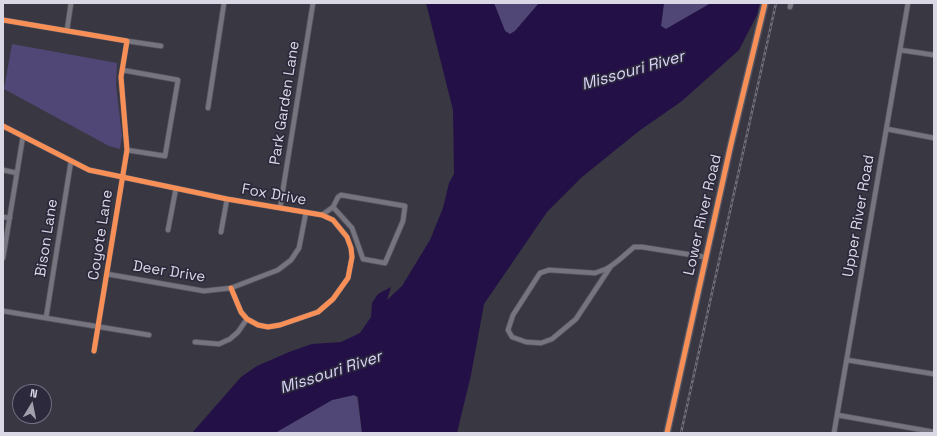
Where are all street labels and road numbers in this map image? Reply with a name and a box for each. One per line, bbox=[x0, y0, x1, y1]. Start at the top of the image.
street label: Park Garden Lane bbox=[266, 40, 304, 166]
street label: Lower River Road bbox=[680, 153, 726, 277]
street label: Upper River Road bbox=[839, 153, 879, 279]
street label: Fox Drive bbox=[240, 180, 308, 210]
street label: Coyote Lane bbox=[85, 188, 117, 282]
street label: Bison Lane bbox=[32, 198, 62, 278]
street label: Deer Drive bbox=[131, 257, 207, 287]

